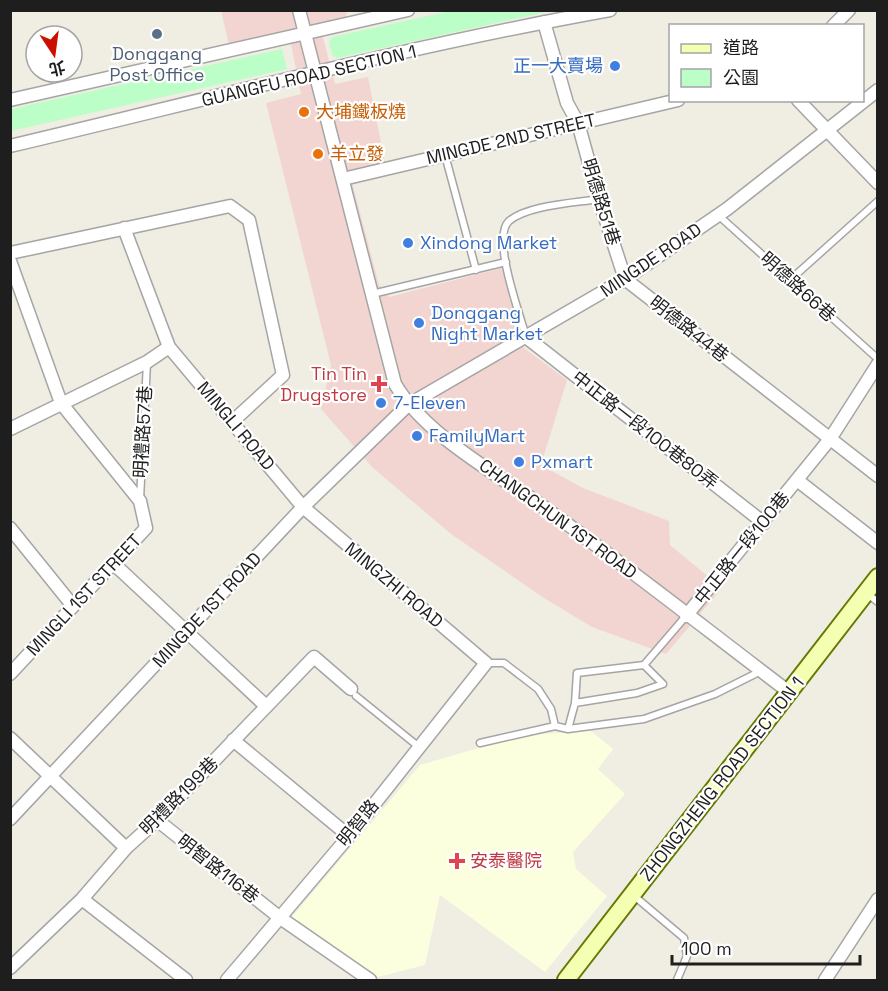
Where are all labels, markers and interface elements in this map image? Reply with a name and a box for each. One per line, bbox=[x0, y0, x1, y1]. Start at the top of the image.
north arrow bbox=[24, 24, 84, 84]
legend bbox=[669, 24, 864, 102]
marker: Donggang Post Office bbox=[150, 27, 164, 41]
text: 道路 bbox=[723, 36, 759, 59]
street label: GUANGFU ROAD SECTION 1 bbox=[199, 40, 419, 111]
place label: Donggang Post Office bbox=[109, 42, 205, 86]
place label: 正一大賣場 bbox=[513, 54, 603, 77]
text: 北 bbox=[47, 56, 67, 80]
marker: 正一大賣場 bbox=[608, 59, 622, 73]
text: 公園 bbox=[723, 66, 759, 89]
place label: 大埔鐵板燒 bbox=[316, 100, 406, 123]
marker: 大埔鐵板燒 bbox=[297, 105, 311, 119]
street label: MINGDE 2ND STREET bbox=[424, 108, 598, 169]
place label: 羊立發 bbox=[330, 142, 384, 165]
marker: 羊立發 bbox=[311, 147, 325, 161]
street label: 明德路51巷 bbox=[577, 155, 626, 248]
street label: MINGDE ROAD bbox=[596, 217, 706, 302]
place label: Xindong Market bbox=[420, 231, 557, 254]
marker: Xindong Market bbox=[401, 236, 415, 250]
street label: 明德路66巷 bbox=[756, 247, 841, 327]
street label: 明德路44巷 bbox=[645, 290, 734, 367]
place label: Donggang Night Market bbox=[431, 301, 543, 345]
marker: Donggang Night Market bbox=[412, 316, 426, 330]
place label: Tin Tin Drugstore bbox=[280, 362, 367, 406]
street label: 中正路一段100巷80弄 bbox=[568, 365, 723, 494]
street label: MINGLI ROAD bbox=[192, 376, 280, 475]
marker: Tin Tin Drugstore bbox=[372, 377, 386, 391]
street label: 明禮路57巷 bbox=[129, 385, 156, 479]
place label: 7-Eleven bbox=[393, 391, 466, 414]
marker: 7-Eleven bbox=[374, 396, 388, 410]
place label: FamilyMart bbox=[429, 424, 525, 447]
marker: FamilyMart bbox=[410, 429, 424, 443]
place label: Pxmart bbox=[531, 450, 593, 473]
street label: CHANGCHUN 1ST ROAD bbox=[475, 454, 642, 584]
marker: Pxmart bbox=[512, 455, 526, 469]
street label: 中正路一段100巷 bbox=[689, 487, 794, 609]
street label: MINGLI 1ST STREET bbox=[21, 528, 146, 661]
street label: MINGZHI ROAD bbox=[340, 537, 448, 632]
street label: MINGDE 1ST ROAD bbox=[147, 547, 266, 672]
street label: ZHONGZHENG ROAD SECTION 1 bbox=[635, 672, 809, 886]
street label: 明禮路199巷 bbox=[135, 752, 223, 840]
street label: 明智路 bbox=[332, 794, 384, 851]
street label: 明智路116巷 bbox=[173, 829, 264, 908]
place label: 安泰醫院 bbox=[470, 849, 542, 872]
marker: 安泰醫院 bbox=[448, 852, 466, 870]
scale bar bbox=[672, 928, 860, 966]
text: 100 m bbox=[681, 937, 732, 960]

